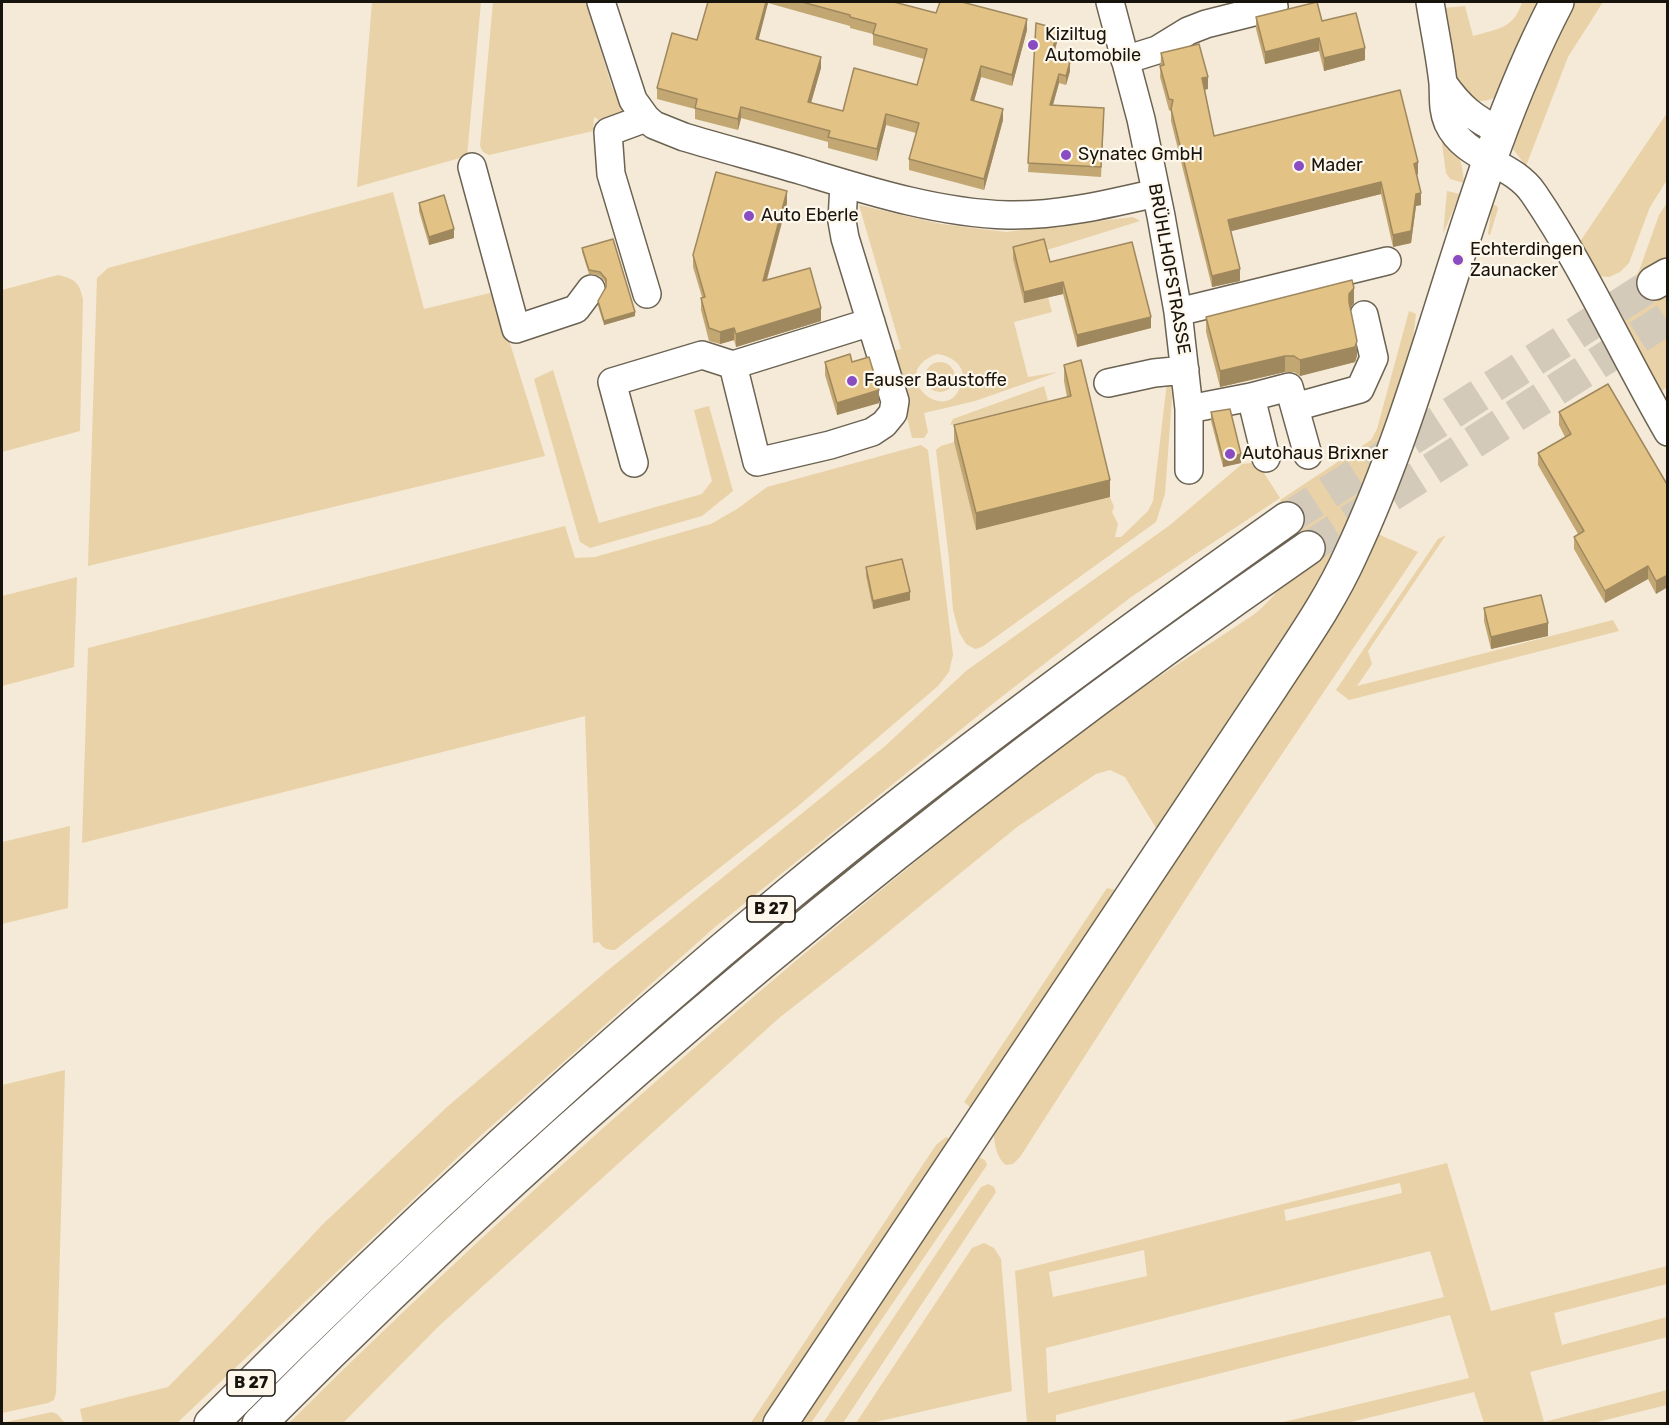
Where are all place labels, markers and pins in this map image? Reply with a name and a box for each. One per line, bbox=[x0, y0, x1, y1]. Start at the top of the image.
place label: Kiziltug Automobile bbox=[1045, 24, 1141, 66]
marker: Kiziltug Automobile bbox=[1026, 38, 1040, 52]
place label: Synatec GmbH bbox=[1078, 144, 1203, 166]
marker: Synatec GmbH bbox=[1059, 148, 1073, 162]
place label: Mader bbox=[1311, 155, 1363, 177]
marker: Mader bbox=[1292, 159, 1306, 173]
place label: Auto Eberle bbox=[761, 205, 859, 227]
marker: Auto Eberle bbox=[742, 209, 756, 223]
place label: Echterdingen Zaunacker bbox=[1470, 239, 1583, 282]
marker: Echterdingen Zaunacker bbox=[1451, 253, 1465, 267]
place label: Fauser Baustoffe bbox=[864, 370, 1007, 392]
marker: Fauser Baustoffe bbox=[845, 374, 859, 388]
place label: Autohaus Brixner bbox=[1242, 443, 1388, 465]
marker: Autohaus Brixner bbox=[1223, 447, 1237, 461]

